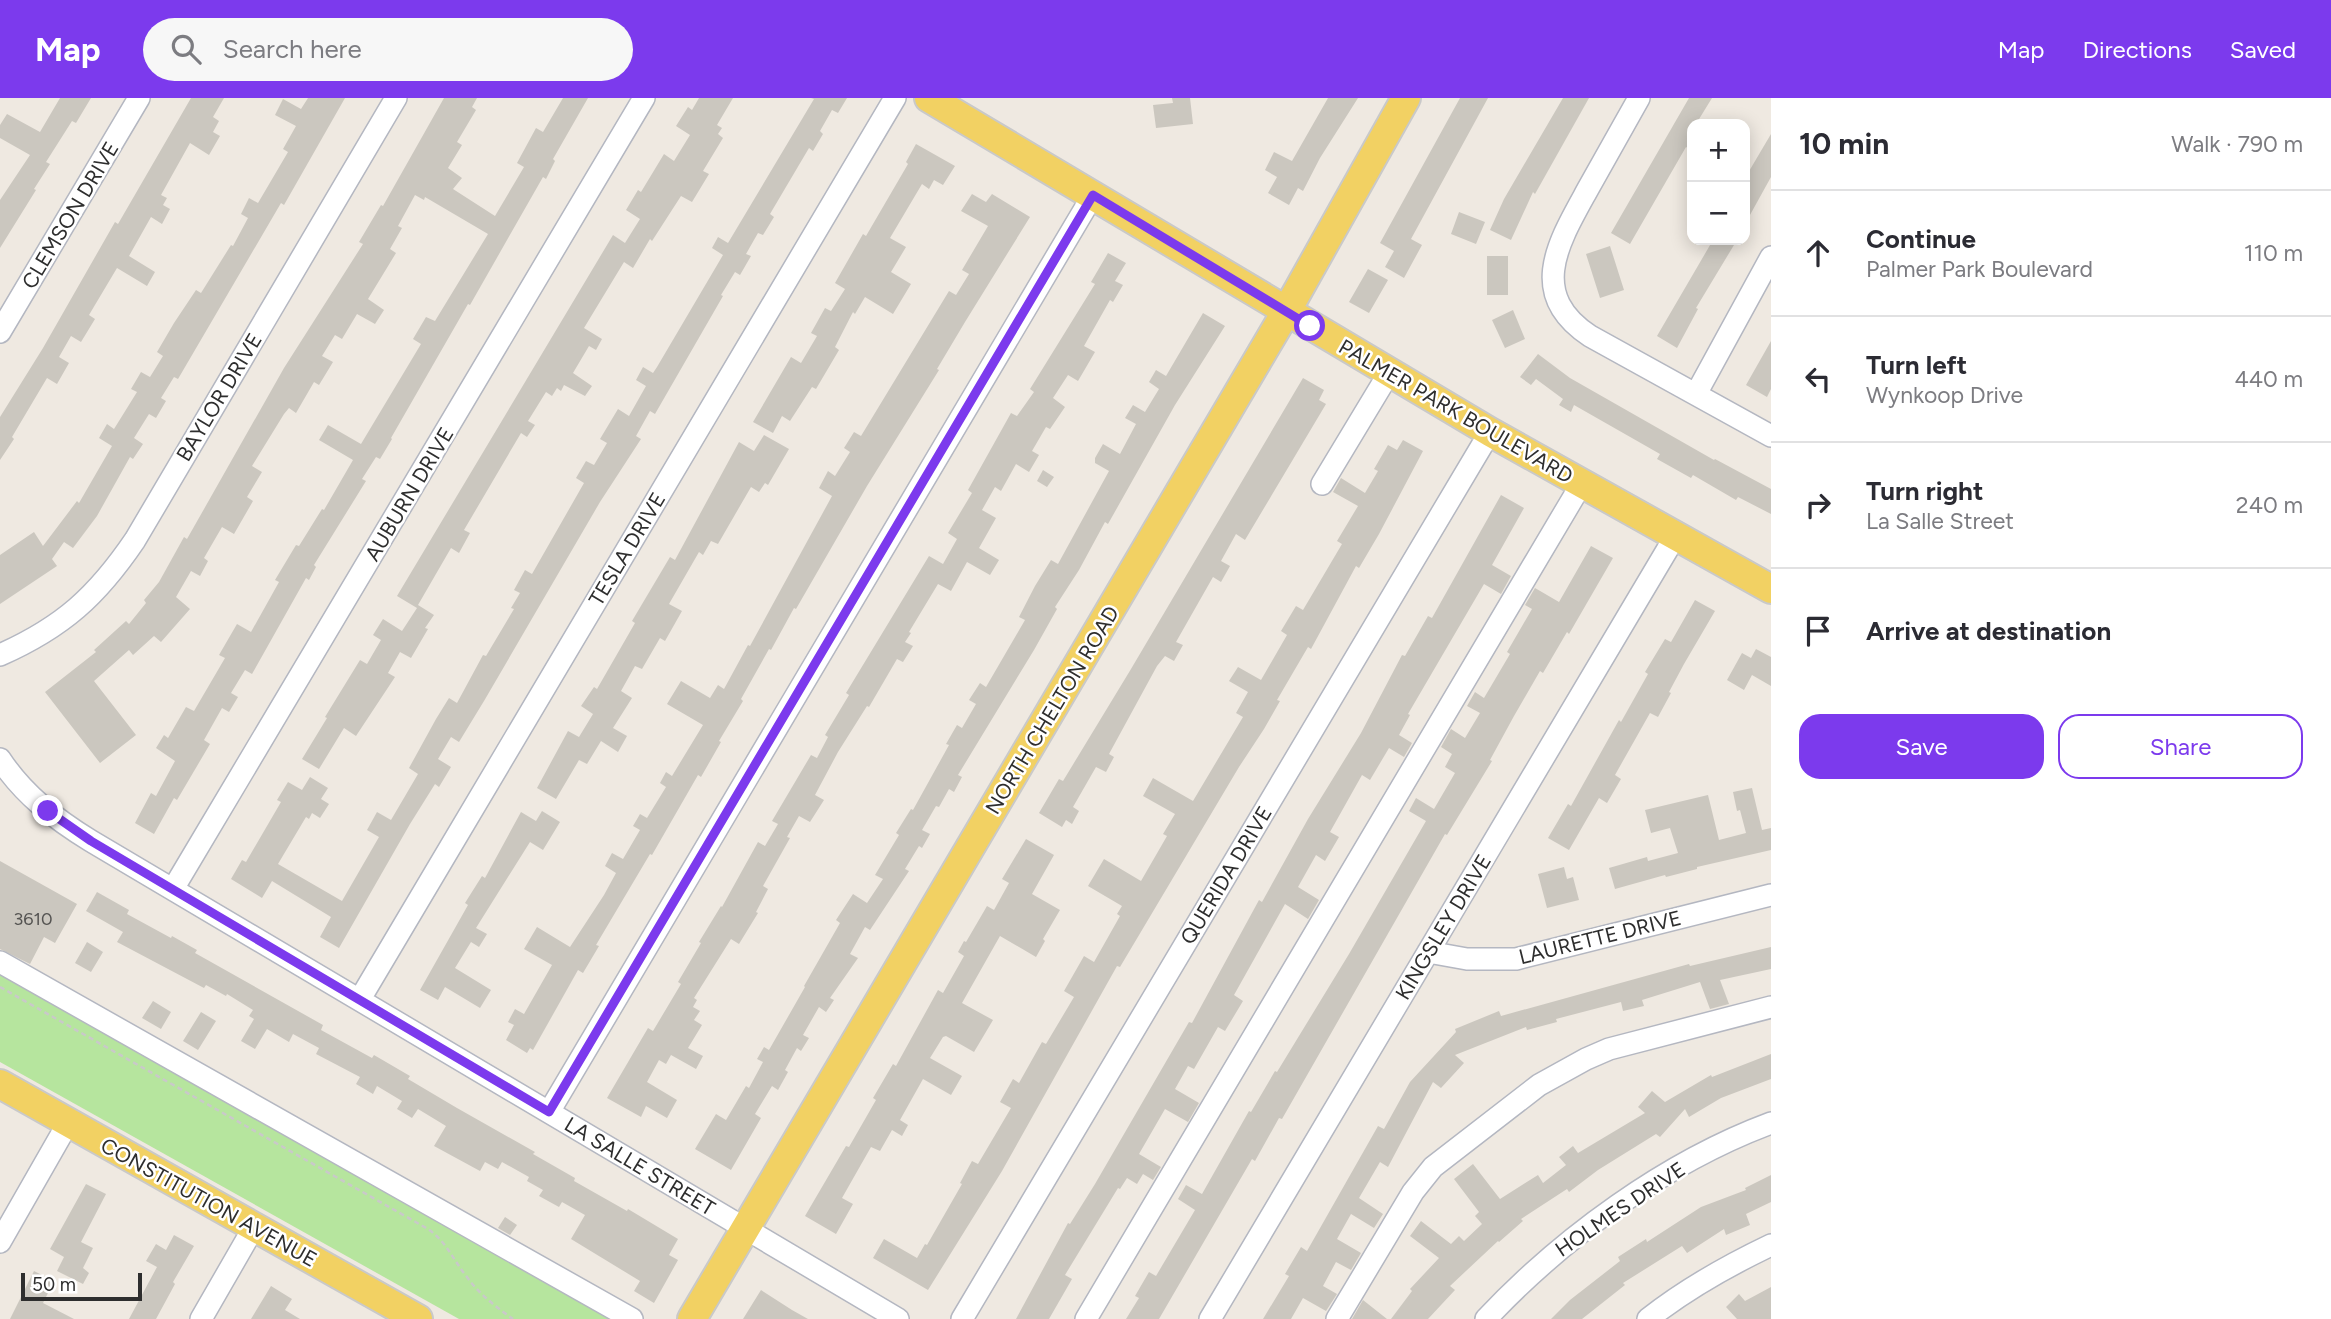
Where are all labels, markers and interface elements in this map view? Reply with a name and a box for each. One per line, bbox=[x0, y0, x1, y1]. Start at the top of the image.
search box bbox=[143, 18, 633, 81]
text: Map bbox=[35, 30, 101, 69]
icon: search bbox=[167, 30, 205, 68]
text: Search here bbox=[223, 33, 362, 65]
text: Map bbox=[1998, 35, 2044, 64]
text: Directions bbox=[2082, 35, 2192, 64]
text: Saved bbox=[2230, 35, 2296, 64]
map controls bbox=[1687, 119, 1750, 245]
button: + bbox=[1687, 119, 1750, 182]
text: 10 min bbox=[1799, 125, 1889, 162]
text: Walk · 790 m bbox=[2171, 130, 2303, 158]
street label: CLEMSON DRIVE bbox=[16, 137, 124, 293]
button: − bbox=[1687, 182, 1750, 245]
text: Continue bbox=[1866, 223, 1976, 255]
icon: ahead bbox=[1799, 234, 1837, 272]
text: 110 m bbox=[2244, 239, 2303, 267]
text: Palmer Park Boulevard bbox=[1866, 255, 2093, 283]
route start bbox=[1294, 310, 1325, 341]
street label: BAYLOR DRIVE bbox=[171, 328, 267, 466]
street label: PALMER PARK BOULEVARD bbox=[1335, 334, 1577, 488]
text: Turn left bbox=[1866, 349, 1967, 381]
icon: left bbox=[1799, 360, 1837, 398]
text: 440 m bbox=[2234, 365, 2303, 393]
text: Wynkoop Drive bbox=[1866, 381, 2023, 409]
street label: AUBURN DRIVE bbox=[359, 423, 459, 565]
text: Turn right bbox=[1866, 475, 1983, 507]
icon: right bbox=[1799, 486, 1837, 524]
street label: TESLA DRIVE bbox=[583, 488, 671, 610]
text: 240 m bbox=[2236, 491, 2303, 519]
text: La Salle Street bbox=[1866, 507, 2014, 535]
street label: NORTH CHELTON ROAD bbox=[980, 601, 1124, 819]
icon: arrive bbox=[1799, 612, 1837, 650]
text: Arrive at destination bbox=[1866, 615, 2111, 647]
button: Save bbox=[1799, 714, 2044, 779]
button: Share bbox=[2058, 714, 2303, 779]
route end bbox=[32, 795, 63, 826]
street label: QUERIDA DRIVE bbox=[1175, 801, 1277, 949]
street label: KINGSLEY DRIVE bbox=[1390, 850, 1496, 1004]
street label: LAURETTE DRIVE bbox=[1516, 905, 1684, 969]
house number: 3610 bbox=[14, 908, 52, 930]
street label: LA SALLE STREET bbox=[560, 1111, 720, 1221]
street label: CONSTITUTION AVENUE bbox=[97, 1132, 321, 1272]
street label: HOLMES DRIVE bbox=[1550, 1156, 1690, 1262]
scale bar bbox=[21, 1270, 142, 1302]
text: 50 m bbox=[32, 1273, 76, 1296]

